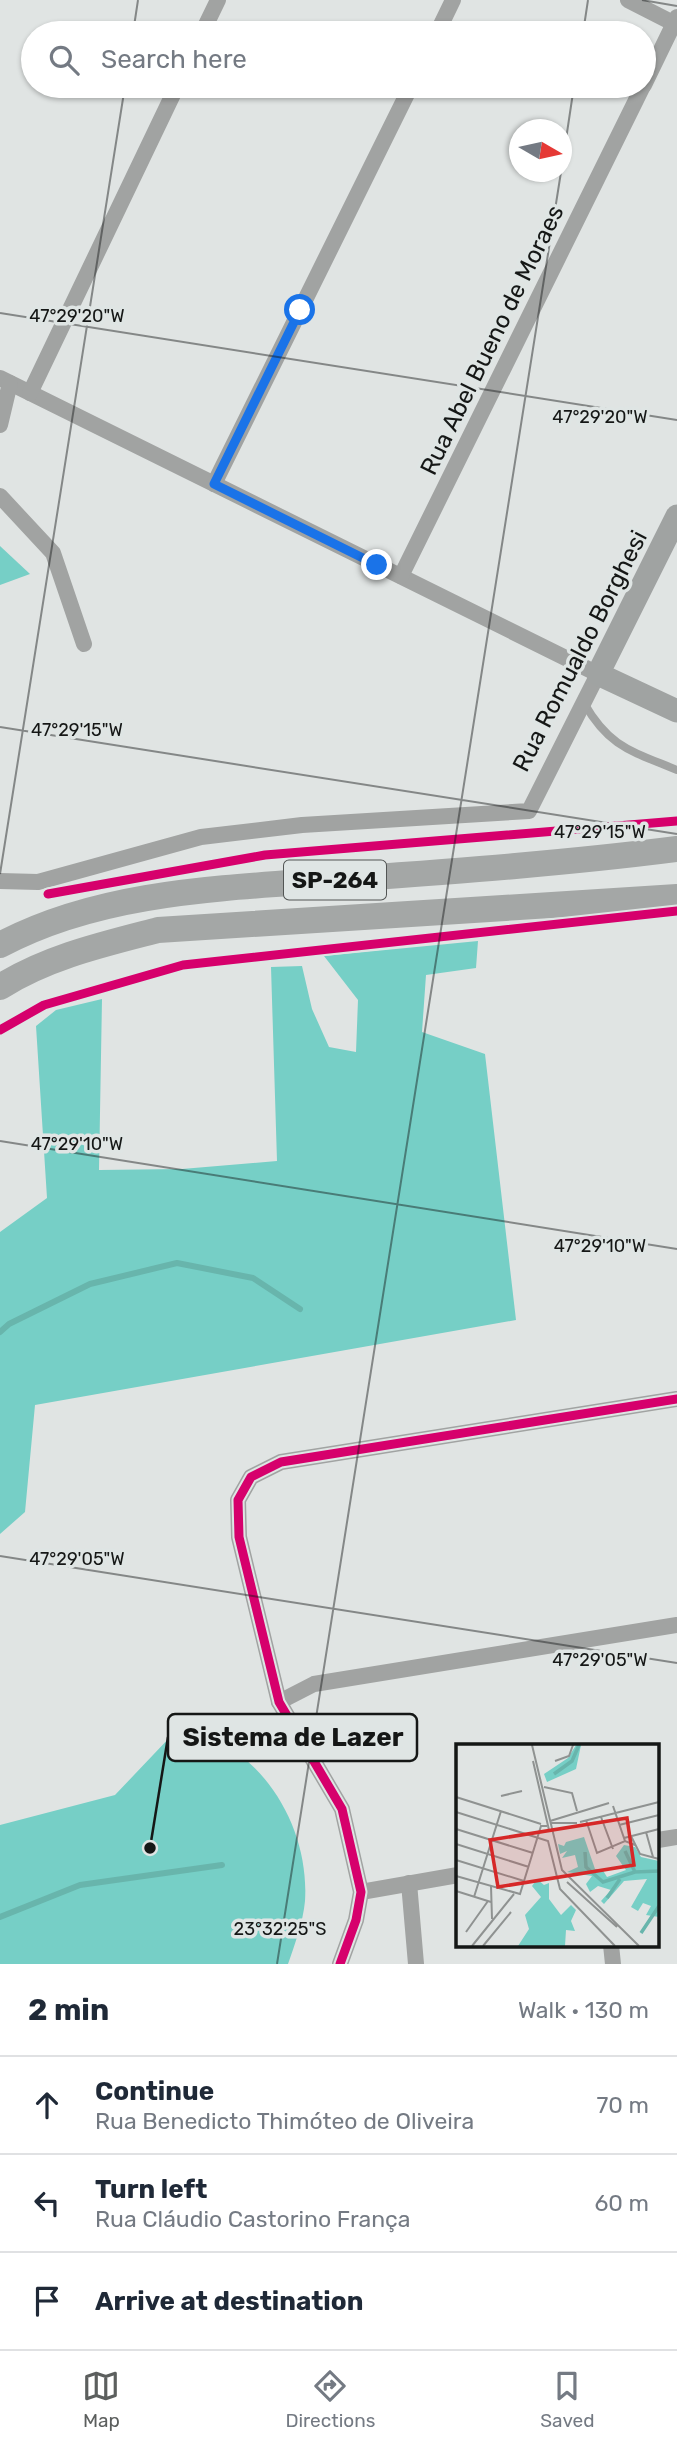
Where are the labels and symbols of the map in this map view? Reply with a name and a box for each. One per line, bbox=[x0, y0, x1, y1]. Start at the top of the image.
north arrow bbox=[509, 119, 572, 182]
street label: Rua Abel Bueno de Moraes bbox=[414, 201, 570, 479]
route start bbox=[284, 294, 315, 325]
text: 47°29'20"W bbox=[29, 305, 125, 327]
text: 47°29'20"W bbox=[552, 406, 648, 428]
street label: Rua Romualdo Borghesi bbox=[507, 526, 653, 776]
route end bbox=[361, 549, 392, 580]
text: 47°29'15"W bbox=[31, 719, 123, 741]
text: 47°29'15"W bbox=[554, 821, 646, 843]
road number: SP-264 bbox=[284, 860, 386, 900]
text: 47°29'10"W bbox=[31, 1133, 123, 1155]
text: 47°29'10"W bbox=[554, 1235, 646, 1257]
text: 47°29'05"W bbox=[29, 1548, 125, 1570]
text: 47°29'05"W bbox=[552, 1649, 648, 1671]
callout: Sistema de Lazer bbox=[168, 1714, 417, 1761]
text: Sistema de Lazer bbox=[182, 1722, 404, 1753]
inset map bbox=[456, 1744, 660, 1946]
text: 23°32'25"S bbox=[234, 1918, 326, 1940]

